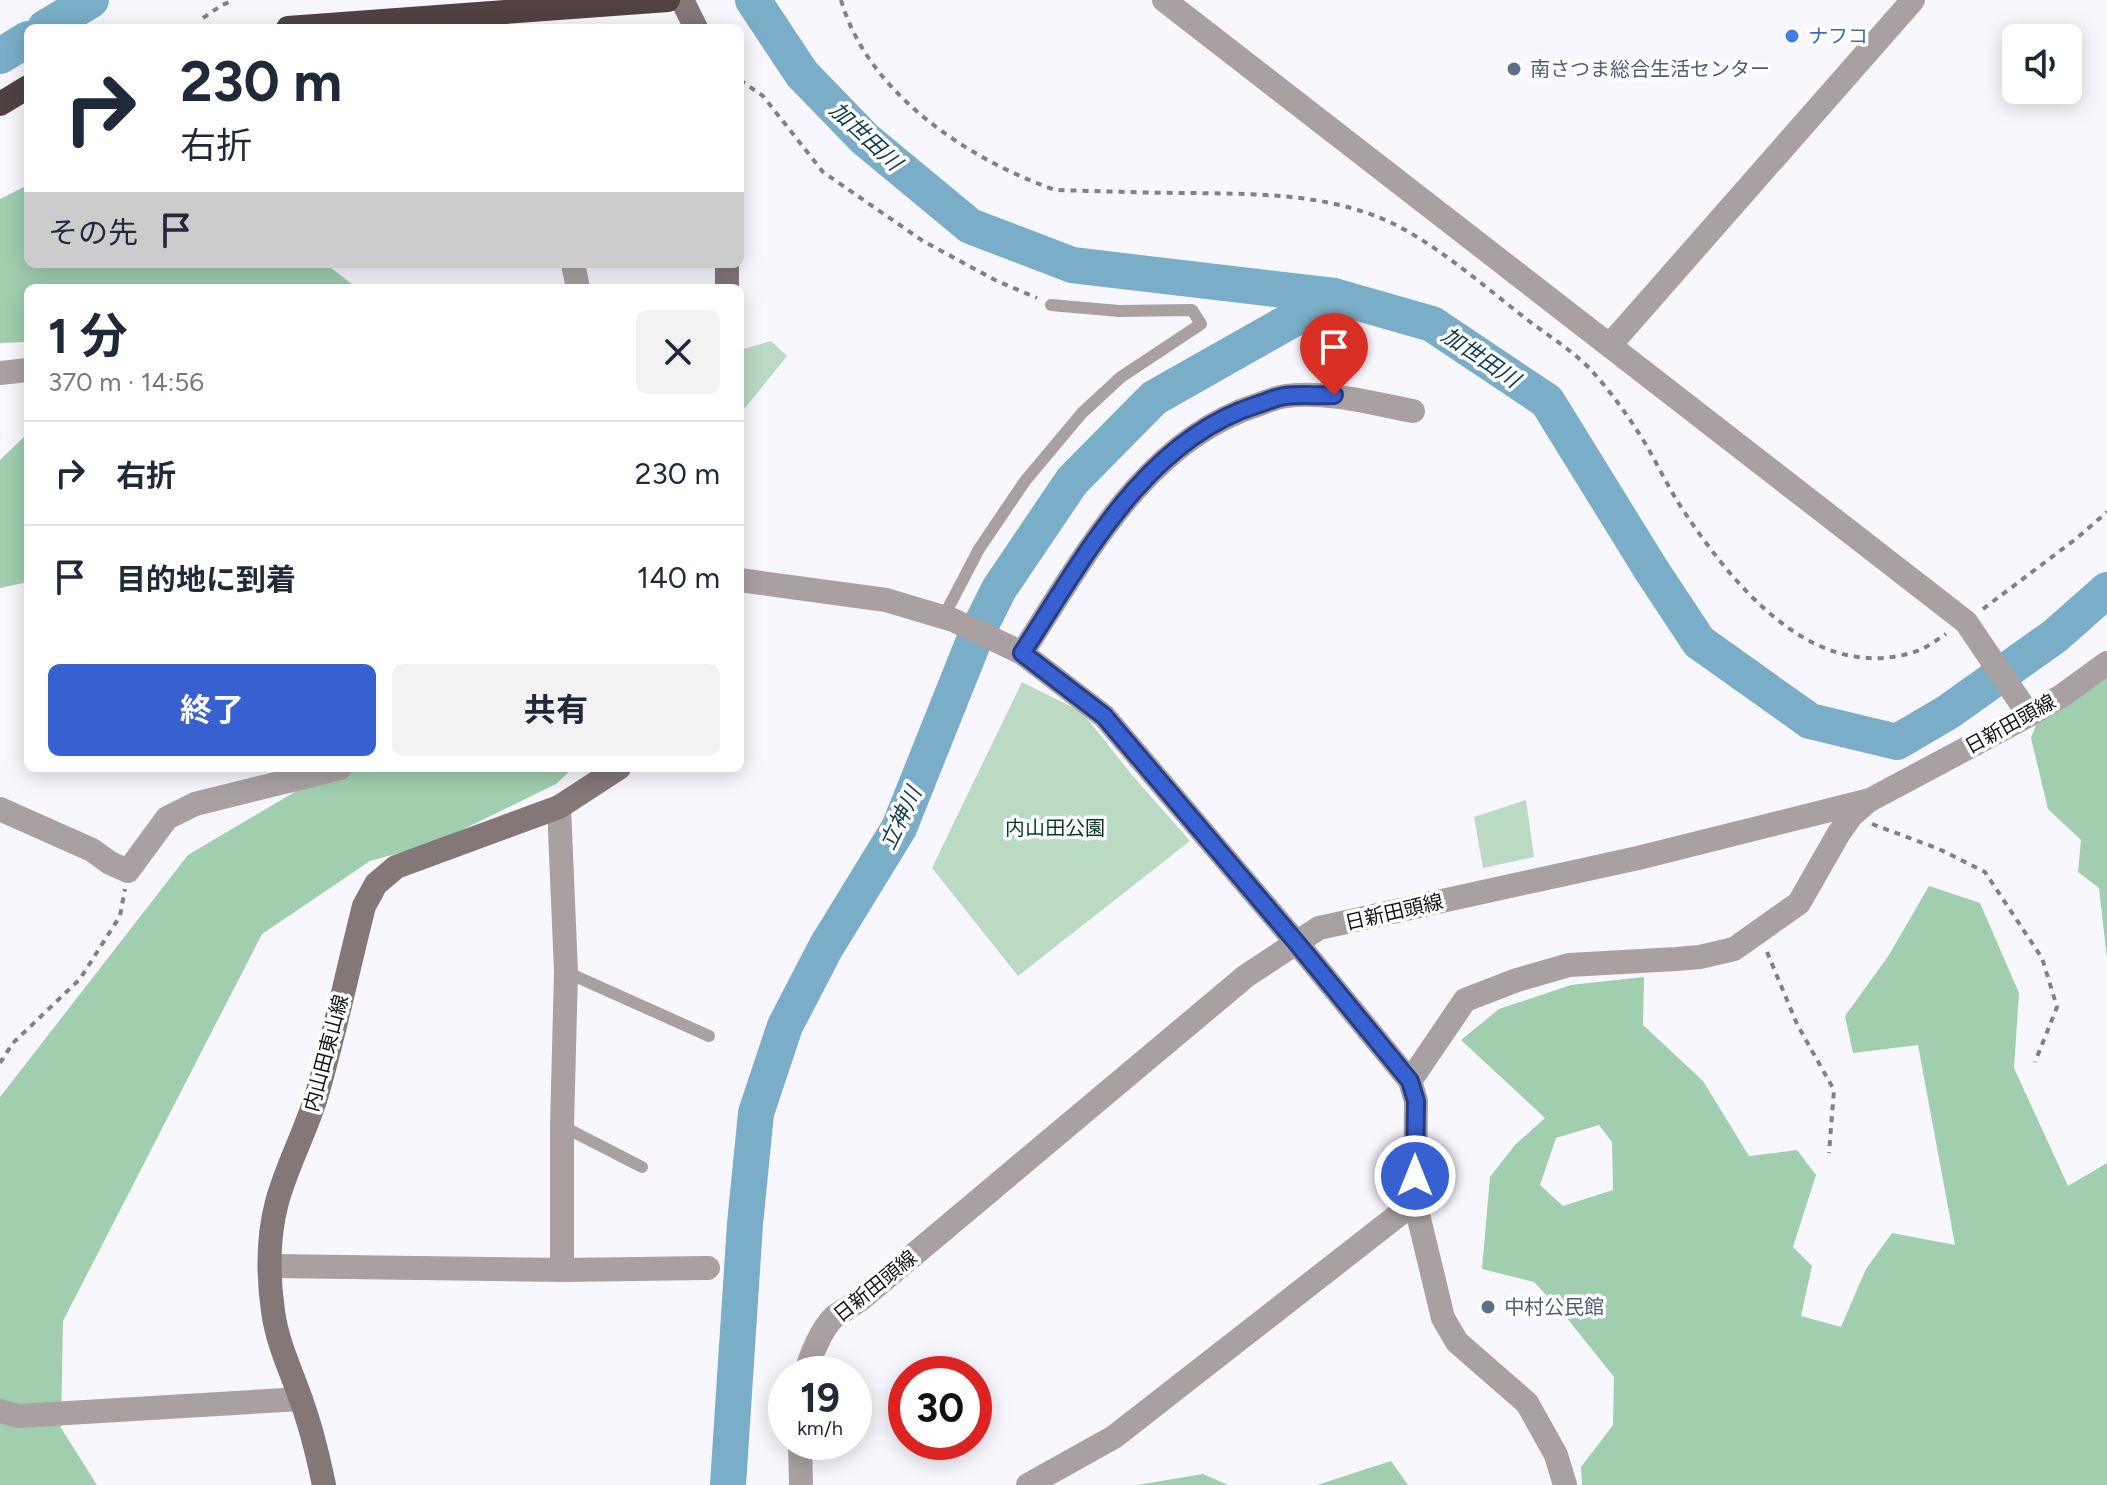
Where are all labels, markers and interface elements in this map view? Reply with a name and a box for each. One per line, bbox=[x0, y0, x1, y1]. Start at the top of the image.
place label: ナフコ bbox=[1808, 24, 1868, 48]
map controls bbox=[2002, 24, 2082, 104]
button: sound bbox=[2002, 24, 2082, 104]
marker: ナフコ bbox=[1783, 27, 1801, 45]
text: 230 m bbox=[180, 48, 342, 115]
icon: right bbox=[48, 56, 152, 160]
place label: 南さつま総合生活センター bbox=[1530, 57, 1770, 81]
marker: 南さつま総合生活センター bbox=[1505, 60, 1523, 78]
water label: 加世田川 bbox=[824, 96, 909, 178]
text: 右折 bbox=[180, 124, 252, 167]
icon: arrive bbox=[154, 208, 198, 252]
text: その先 bbox=[48, 214, 138, 251]
text: 1 分 bbox=[48, 307, 128, 365]
button: close bbox=[636, 310, 720, 394]
pin bbox=[1300, 313, 1368, 395]
water label: 加世田川 bbox=[1437, 322, 1526, 394]
icon: arrive bbox=[1312, 325, 1356, 369]
text: 370 m · 14:56 bbox=[48, 366, 204, 398]
icon: right bbox=[48, 451, 92, 495]
text: 230 m bbox=[635, 455, 720, 492]
text: 右折 bbox=[116, 457, 176, 494]
icon: arrive bbox=[48, 555, 92, 599]
text: 140 m bbox=[637, 559, 720, 596]
text: 目的地に到着 bbox=[116, 561, 296, 598]
button: 終了 bbox=[48, 664, 376, 756]
button: 共有 bbox=[392, 664, 720, 756]
street label: 日新田頭線 bbox=[1960, 689, 2060, 759]
water label: 立神川 bbox=[874, 781, 928, 854]
park label: 内山田公園 bbox=[1005, 816, 1105, 840]
street label: 日新田頭線 bbox=[1343, 889, 1445, 935]
street label: 内山田東山線 bbox=[299, 992, 353, 1114]
position arrow bbox=[1373, 1134, 1457, 1218]
street label: 日新田頭線 bbox=[829, 1245, 921, 1327]
place label: 中村公民館 bbox=[1504, 1295, 1604, 1319]
marker: 中村公民館 bbox=[1479, 1298, 1497, 1316]
speed limit sign: 30 bbox=[888, 1356, 992, 1460]
text: 19 bbox=[800, 1374, 840, 1422]
text: km/h bbox=[797, 1416, 843, 1440]

